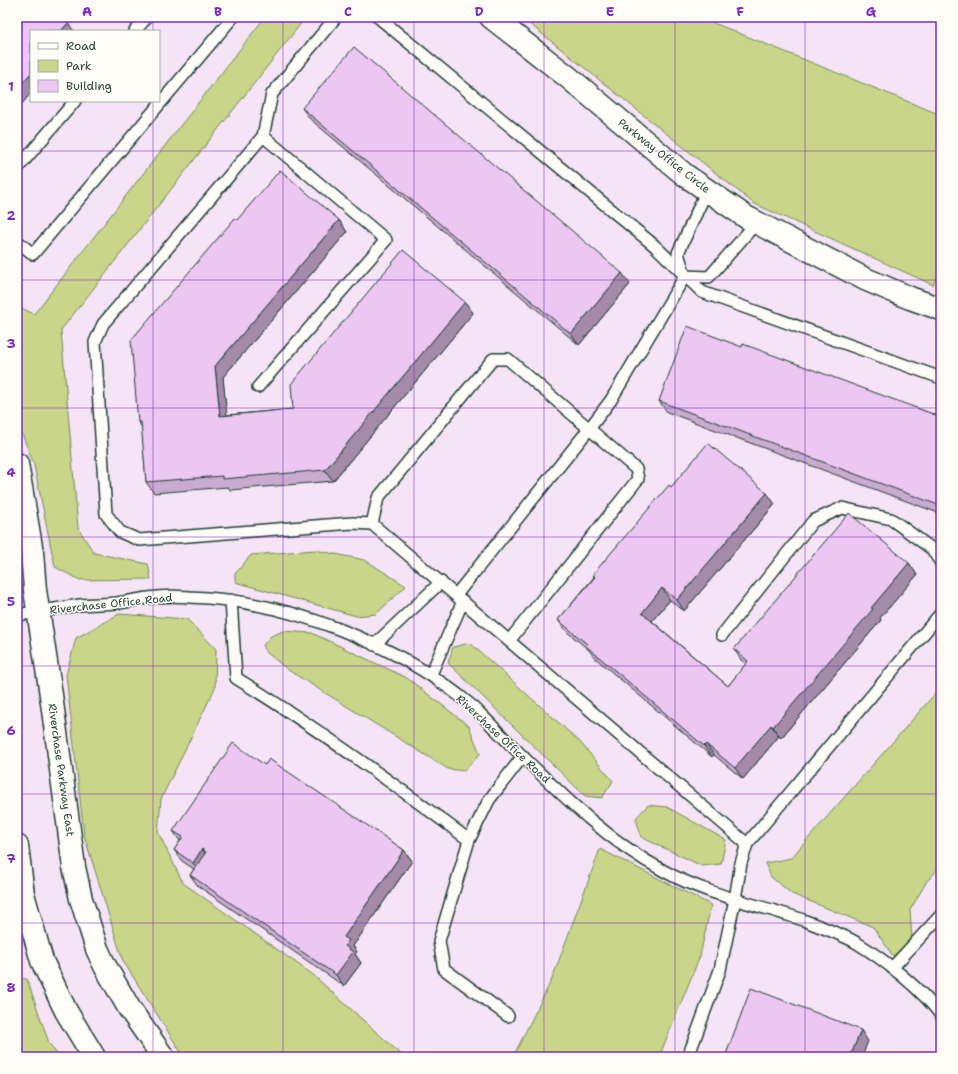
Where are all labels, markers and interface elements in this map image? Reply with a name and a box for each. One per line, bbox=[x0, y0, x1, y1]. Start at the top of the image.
text: A bbox=[82, 3, 92, 20]
text: B bbox=[214, 3, 222, 20]
text: C bbox=[344, 3, 352, 20]
text: D bbox=[474, 3, 484, 20]
text: E bbox=[606, 3, 615, 20]
text: F bbox=[736, 3, 744, 20]
text: G bbox=[866, 3, 877, 20]
legend bbox=[30, 30, 160, 102]
text: Road bbox=[66, 38, 97, 54]
text: Park bbox=[66, 58, 92, 74]
text: 1 bbox=[8, 78, 14, 95]
text: Building bbox=[66, 78, 112, 94]
street label: Parkway Office Circle bbox=[615, 115, 713, 197]
text: 2 bbox=[6, 207, 16, 224]
text: 3 bbox=[6, 335, 16, 352]
text: 4 bbox=[6, 464, 16, 481]
street label: Riverchase Office Road bbox=[49, 590, 173, 618]
text: 5 bbox=[7, 593, 15, 610]
street label: Riverchase Office Road bbox=[453, 691, 553, 787]
street label: Riverchase Parkway East bbox=[44, 703, 78, 838]
text: 6 bbox=[6, 722, 16, 739]
text: 7 bbox=[6, 850, 16, 867]
text: 8 bbox=[6, 979, 16, 996]

